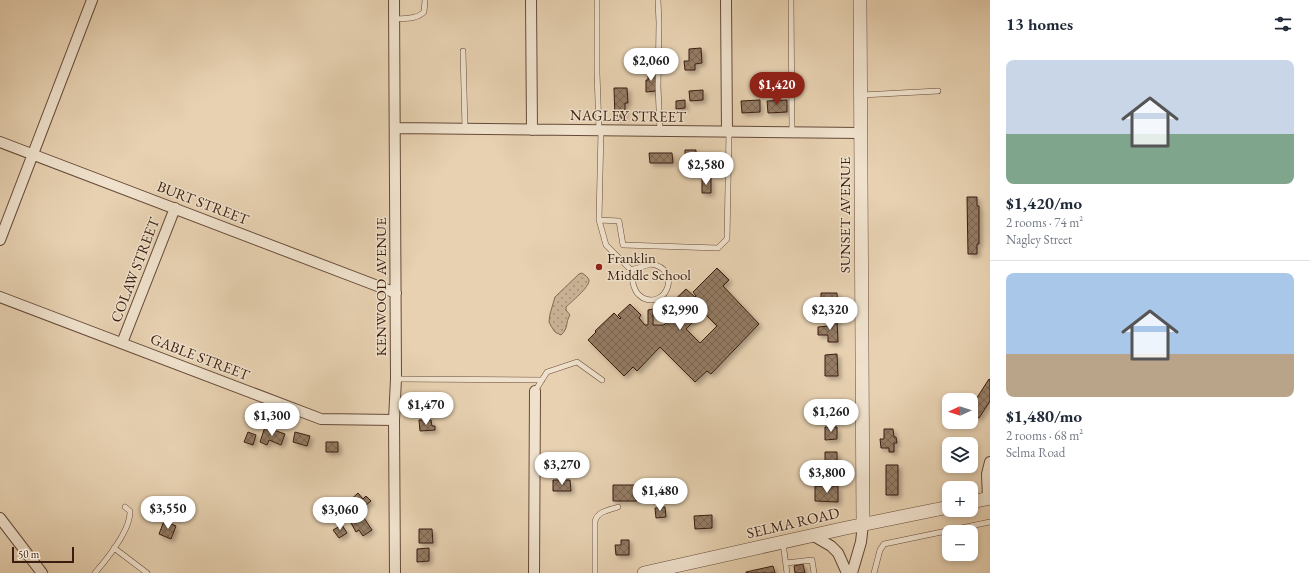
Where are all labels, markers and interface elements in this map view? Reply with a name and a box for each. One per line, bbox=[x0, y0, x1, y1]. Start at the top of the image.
text: 13 homes bbox=[1006, 13, 1073, 35]
icon: filters bbox=[1272, 13, 1294, 35]
pin: $2,060 bbox=[618, 48, 684, 82]
text: $2,060 bbox=[633, 52, 669, 69]
pin: $1,420 bbox=[744, 72, 810, 106]
text: $1,420 bbox=[759, 76, 795, 93]
icon: home bbox=[1114, 86, 1186, 158]
street label: NAGLEY STREET bbox=[570, 105, 687, 126]
pin: $2,580 bbox=[673, 152, 739, 186]
text: $2,580 bbox=[688, 156, 724, 173]
street label: SUNSET AVENUE bbox=[835, 156, 854, 273]
street label: BURT STREET bbox=[155, 176, 253, 229]
text: $1,420/mo bbox=[1006, 192, 1082, 214]
street label: COLAW STREET bbox=[106, 214, 164, 325]
text: 2 rooms · 74 m² bbox=[1006, 214, 1083, 231]
street label: KENWOOD AVENUE bbox=[371, 217, 390, 357]
text: Nagley Street bbox=[1006, 231, 1072, 248]
place label: Franklin Middle School bbox=[607, 248, 691, 284]
marker: Franklin Middle School bbox=[594, 262, 604, 272]
pin: $2,990 bbox=[647, 297, 713, 331]
pin: $2,320 bbox=[797, 297, 863, 331]
icon: home bbox=[1114, 299, 1186, 371]
text: $2,990 bbox=[662, 301, 698, 318]
text: $2,320 bbox=[812, 301, 848, 318]
street label: GABLE STREET bbox=[148, 329, 253, 385]
pin: $1,470 bbox=[393, 392, 459, 426]
north arrow bbox=[942, 393, 978, 429]
map controls bbox=[942, 393, 978, 561]
text: $1,470 bbox=[408, 396, 444, 413]
pin: $1,260 bbox=[798, 399, 864, 433]
pin: $1,300 bbox=[239, 403, 305, 437]
text: $1,260 bbox=[813, 403, 849, 420]
text: $1,480/mo bbox=[1006, 405, 1082, 427]
text: $1,300 bbox=[254, 407, 290, 424]
text: 2 rooms · 68 m² bbox=[1006, 427, 1083, 444]
button: layers bbox=[942, 437, 978, 473]
text: Selma Road bbox=[1006, 444, 1065, 461]
pin: $3,270 bbox=[529, 452, 595, 486]
text: $3,270 bbox=[544, 456, 580, 473]
pin: $3,800 bbox=[794, 460, 860, 494]
text: $3,800 bbox=[809, 464, 845, 481]
pin: $1,480 bbox=[627, 478, 693, 512]
button: + bbox=[942, 481, 978, 517]
text: $1,480 bbox=[642, 482, 678, 499]
pin: $3,550 bbox=[135, 496, 201, 530]
pin: $3,060 bbox=[307, 497, 373, 531]
text: $3,550 bbox=[150, 500, 186, 517]
text: $3,060 bbox=[322, 501, 358, 518]
street label: SELMA ROAD bbox=[745, 503, 841, 542]
button: − bbox=[942, 525, 978, 561]
scale bar bbox=[12, 545, 74, 564]
text: 50 m bbox=[18, 547, 39, 561]

